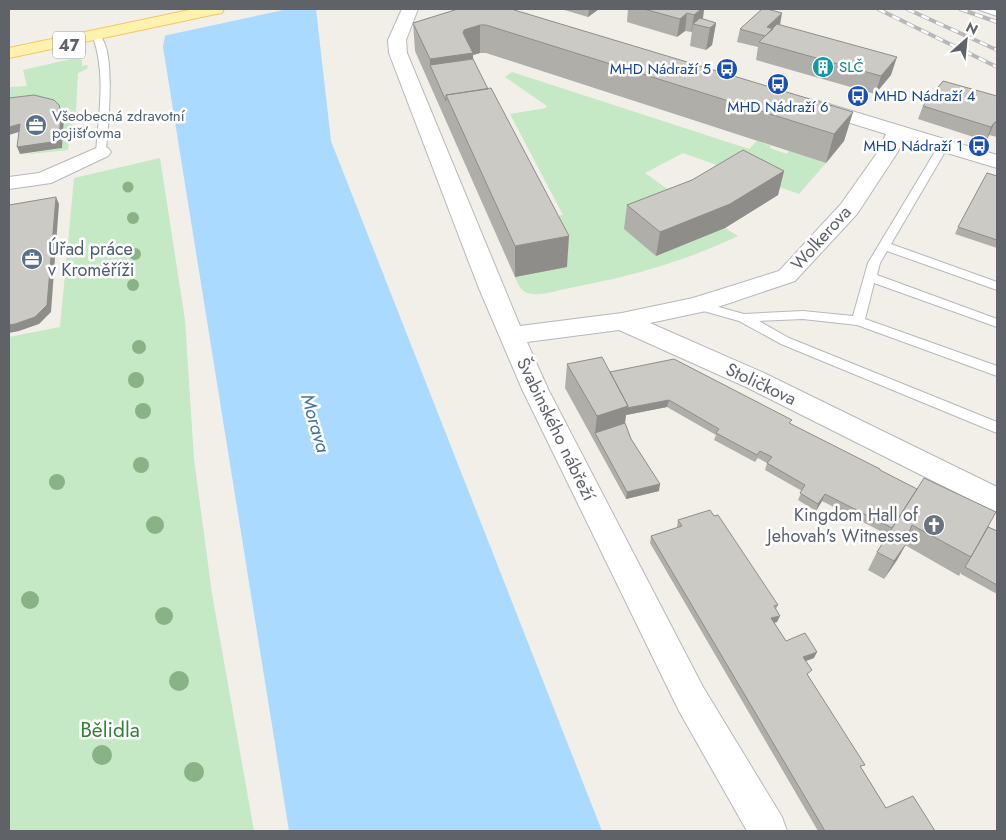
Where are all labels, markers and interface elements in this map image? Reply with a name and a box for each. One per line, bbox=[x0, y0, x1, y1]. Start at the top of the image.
north arrow bbox=[941, 15, 991, 65]
text: N bbox=[962, 17, 981, 40]
road number: 47 bbox=[53, 32, 85, 58]
building icon: SLČ bbox=[811, 55, 835, 79]
place label: SLČ bbox=[839, 56, 864, 78]
bus stop icon: MHD Nádraží 5 bbox=[715, 57, 739, 81]
place label: MHD Nádraží 5 bbox=[610, 58, 711, 80]
bus stop icon: MHD Nádraží 6 bbox=[766, 72, 790, 96]
bus stop icon: MHD Nádraží 4 bbox=[846, 84, 870, 108]
place label: MHD Nádraží 4 bbox=[874, 85, 976, 107]
place label: MHD Nádraží 6 bbox=[727, 96, 829, 118]
place label: Všeobecná zdravotní pojišťovma bbox=[52, 105, 186, 144]
office icon: Všeobecná zdravotní pojišťovma bbox=[24, 113, 48, 137]
bus stop icon: MHD Nádraží 1 bbox=[967, 134, 991, 158]
place label: MHD Nádraží 1 bbox=[864, 135, 963, 157]
street label: Wolkerova bbox=[785, 200, 857, 276]
place label: Úřad práce v Kroměříži bbox=[48, 236, 134, 283]
office icon: Úřad práce v Kroměříži bbox=[20, 247, 44, 271]
street label: Švabinského nábřeží bbox=[510, 353, 603, 506]
street label: Stoličkova bbox=[721, 356, 801, 412]
water label: Morava bbox=[294, 390, 337, 456]
place label: Kingdom Hall of Jehovah's Witnesses bbox=[765, 502, 919, 549]
church icon: Kingdom Hall of Jehovah's Witnesses bbox=[922, 513, 946, 537]
park label: Bělidla bbox=[80, 715, 140, 745]

